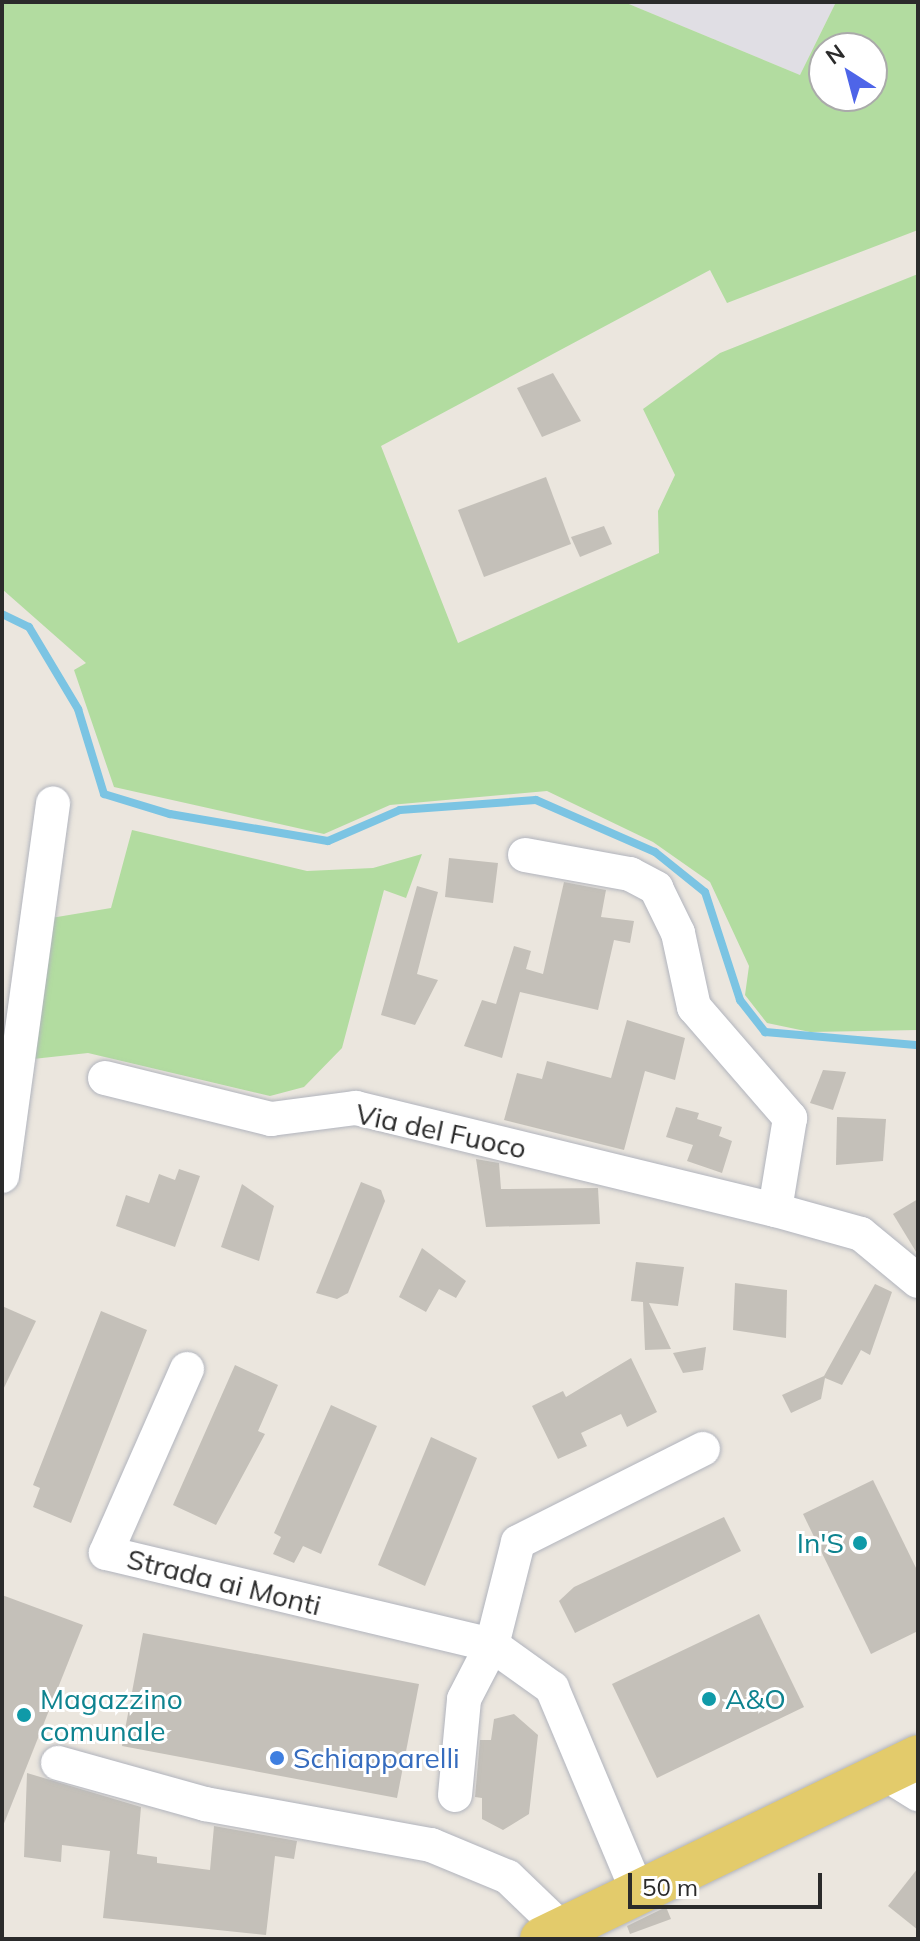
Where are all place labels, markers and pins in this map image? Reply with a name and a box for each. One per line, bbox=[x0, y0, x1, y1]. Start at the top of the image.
place label: In'S bbox=[797, 1526, 844, 1560]
marker: In'S bbox=[851, 1534, 869, 1552]
place label: Magazzino comunale bbox=[40, 1682, 183, 1748]
place label: A&O bbox=[725, 1682, 786, 1716]
marker: A&O bbox=[700, 1690, 718, 1708]
marker: Magazzino comunale bbox=[15, 1706, 33, 1724]
place label: Schiapparelli bbox=[293, 1741, 460, 1775]
marker: Schiapparelli bbox=[268, 1749, 286, 1767]

